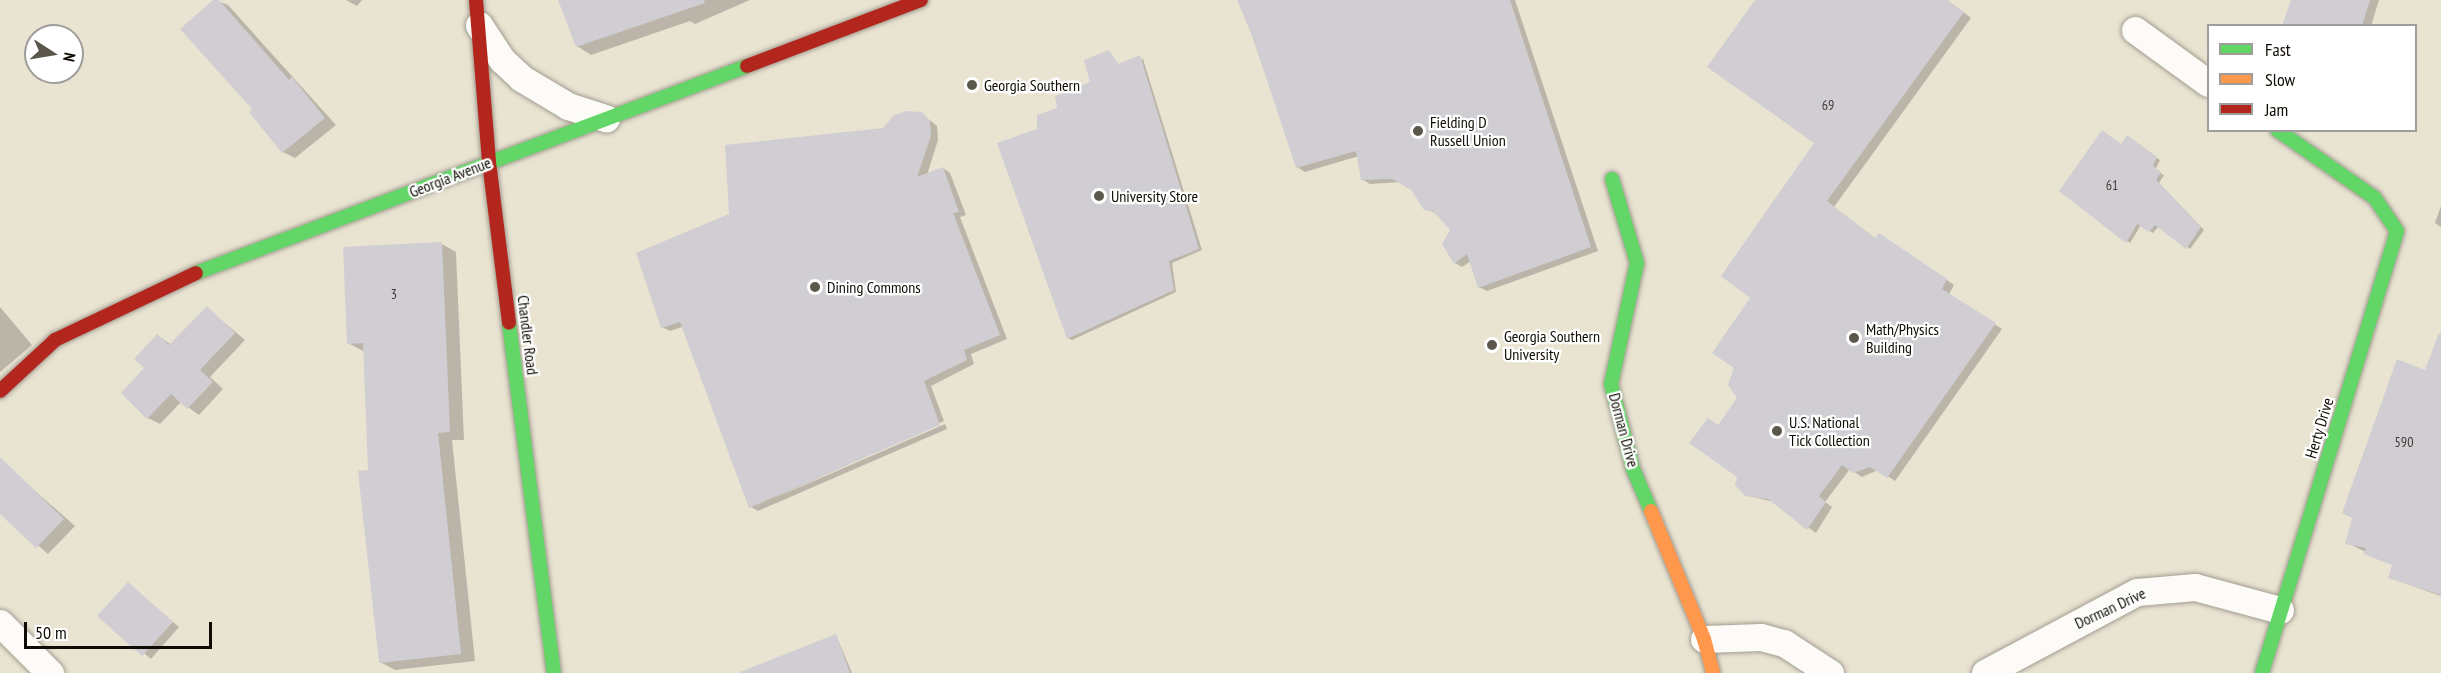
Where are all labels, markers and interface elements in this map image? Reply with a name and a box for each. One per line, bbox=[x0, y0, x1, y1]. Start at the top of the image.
north arrow bbox=[24, 24, 84, 84]
legend bbox=[2207, 24, 2417, 132]
text: Fast bbox=[2265, 38, 2291, 61]
text: N bbox=[59, 51, 80, 64]
text: Slow bbox=[2265, 68, 2295, 91]
place label: Georgia Southern bbox=[984, 75, 1080, 95]
marker: Georgia Southern bbox=[965, 78, 979, 92]
house number: 69 bbox=[1822, 97, 1834, 113]
text: Jam bbox=[2265, 98, 2288, 121]
place label: Fielding D Russell Union bbox=[1430, 112, 1506, 150]
marker: Fielding D Russell Union bbox=[1411, 124, 1425, 138]
street label: Georgia Avenue bbox=[406, 153, 494, 201]
house number: 61 bbox=[2106, 177, 2118, 193]
place label: University Store bbox=[1111, 186, 1199, 206]
marker: University Store bbox=[1092, 189, 1106, 203]
place label: Dining Commons bbox=[827, 277, 921, 297]
marker: Dining Commons bbox=[808, 280, 822, 294]
house number: 3 bbox=[391, 286, 397, 302]
street label: Chandler Road bbox=[514, 294, 542, 376]
place label: Math/Physics Building bbox=[1866, 319, 1939, 357]
place label: Georgia Southern University bbox=[1504, 326, 1600, 364]
marker: Math/Physics Building bbox=[1847, 331, 1861, 345]
marker: Georgia Southern University bbox=[1485, 338, 1499, 352]
street label: Dorman Drive bbox=[1605, 391, 1643, 469]
street label: Herty Drive bbox=[2301, 395, 2337, 461]
place label: U.S. National Tick Collection bbox=[1789, 412, 1870, 450]
marker: U.S. National Tick Collection bbox=[1770, 424, 1784, 438]
house number: 590 bbox=[2395, 434, 2413, 450]
street label: Dorman Drive bbox=[2072, 583, 2148, 633]
scale bar bbox=[27, 610, 214, 648]
text: 50 m bbox=[35, 621, 67, 644]

